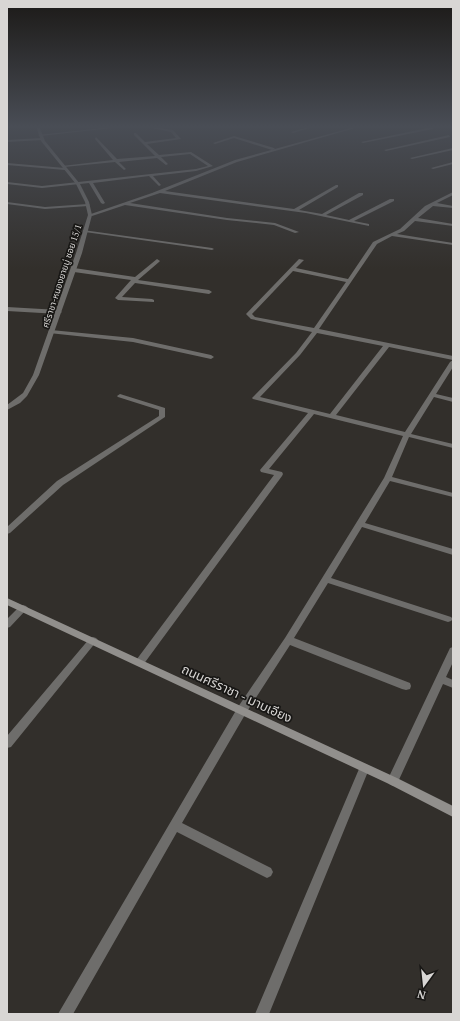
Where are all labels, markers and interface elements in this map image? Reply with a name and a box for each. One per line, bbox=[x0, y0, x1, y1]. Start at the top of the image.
street label: ศรีราชา-หนองยายบู่ ซอย 15/1 bbox=[40, 223, 84, 329]
street label: ถนนศรีราชา - มาบเอียง bbox=[179, 659, 295, 727]
north arrow bbox=[404, 965, 444, 1005]
text: N bbox=[415, 987, 427, 1003]

